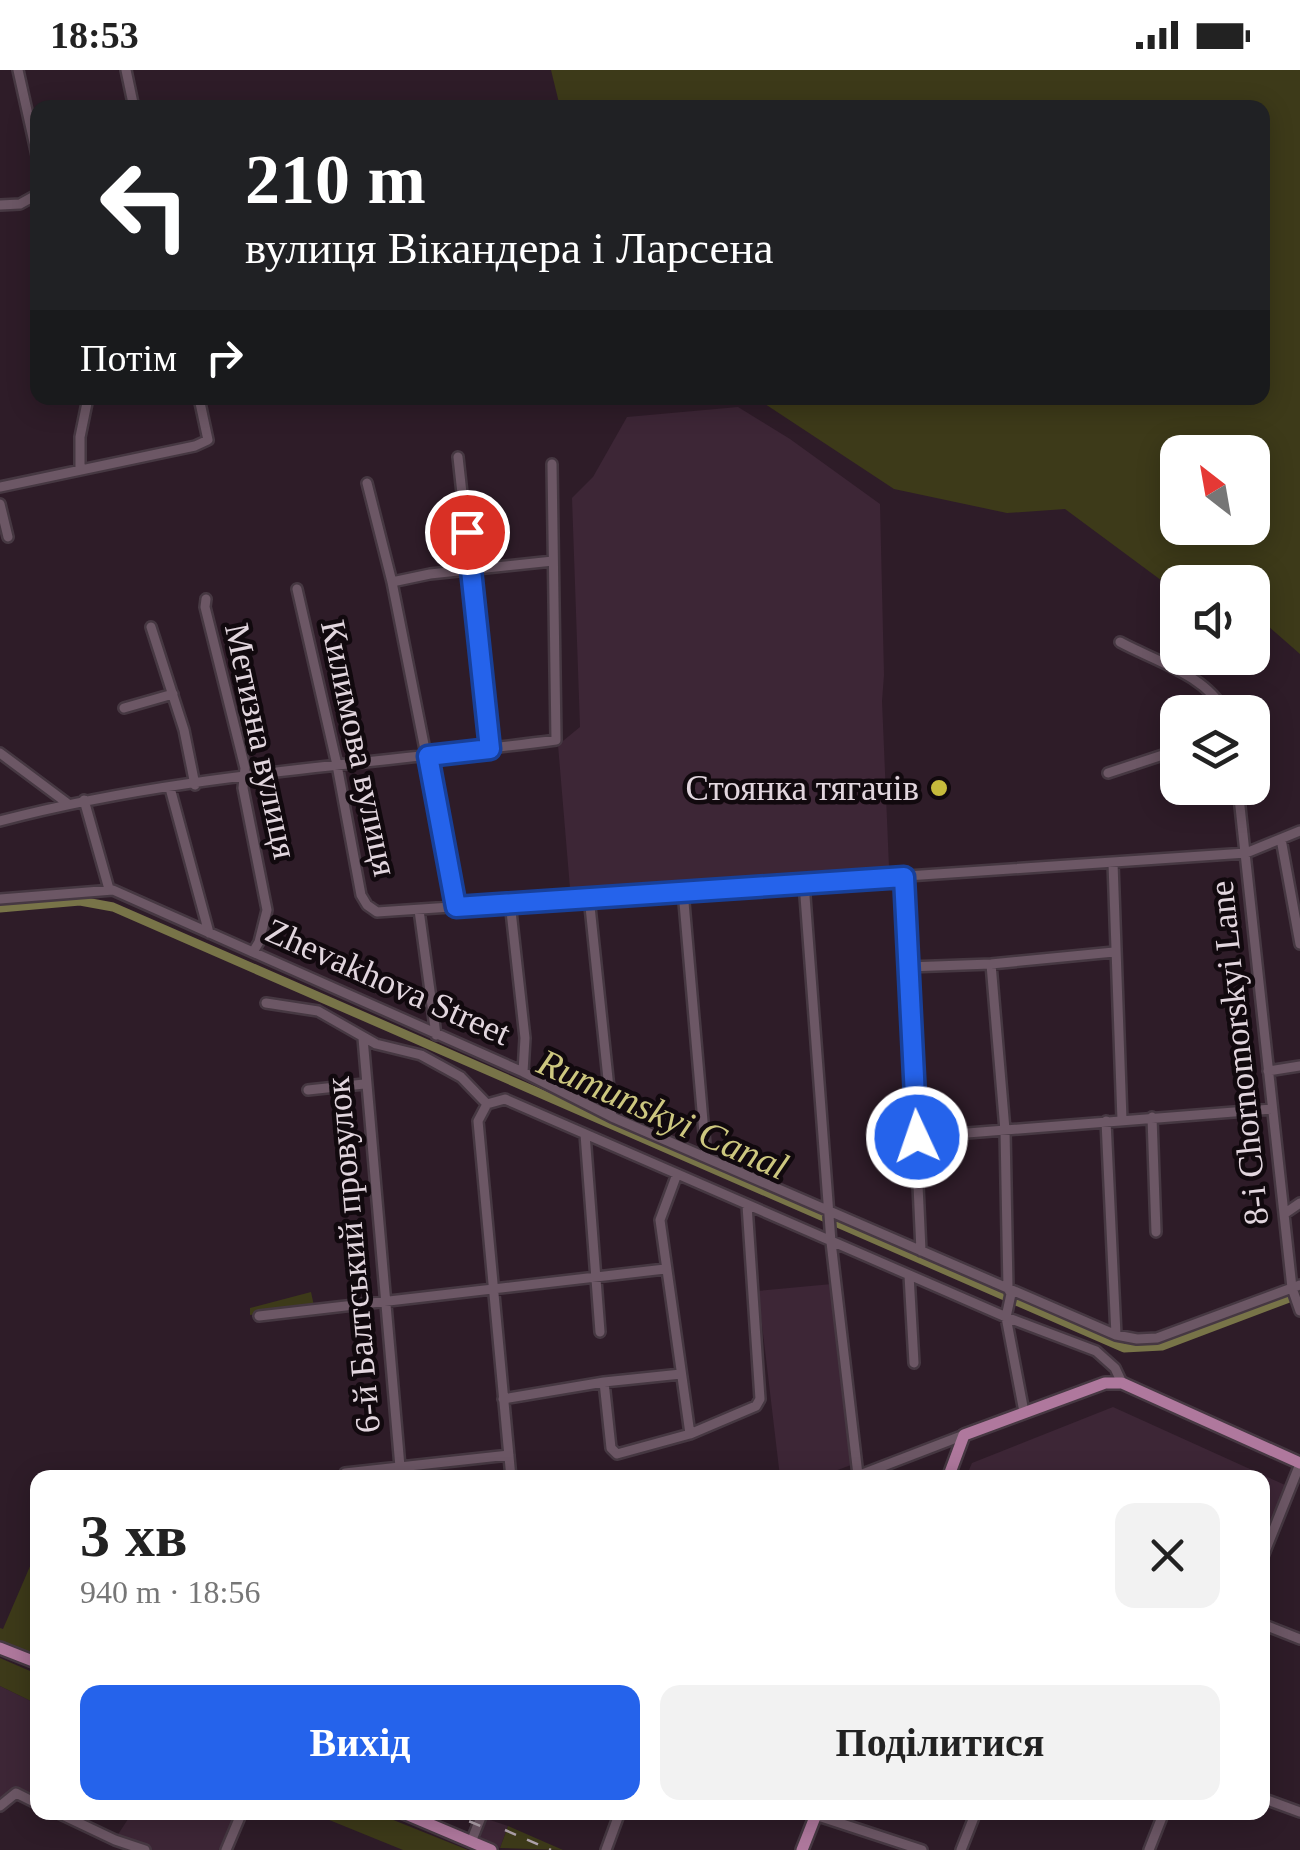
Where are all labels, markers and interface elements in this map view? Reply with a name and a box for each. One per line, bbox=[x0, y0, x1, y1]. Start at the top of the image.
text: 18:53 bbox=[50, 14, 139, 56]
icon: left bbox=[80, 140, 210, 270]
text: 210 m bbox=[245, 141, 426, 218]
text: вулиця Вікандера і Ларсена bbox=[245, 223, 773, 273]
icon: right bbox=[197, 330, 252, 385]
text: Потім bbox=[80, 337, 177, 379]
north arrow bbox=[1160, 435, 1270, 545]
map controls bbox=[1160, 435, 1270, 805]
pin bbox=[425, 490, 510, 575]
icon: arrive bbox=[440, 505, 495, 560]
button: sound bbox=[1160, 565, 1270, 675]
street label: Килимова вулиця bbox=[313, 616, 405, 880]
street label: Метизна вулиця bbox=[217, 620, 305, 862]
button: layers bbox=[1160, 695, 1270, 805]
place label: Стоянка тягачів bbox=[686, 769, 919, 808]
marker: Стоянка тягачів bbox=[928, 777, 950, 799]
street label: 8-i Chornomorskyi Lane bbox=[1202, 879, 1276, 1227]
street label: Zhevakhova Street bbox=[260, 911, 516, 1053]
water label: Rumunskyi Canal bbox=[531, 1040, 794, 1188]
street label: 6-й Балтський провулок bbox=[318, 1074, 388, 1435]
position arrow bbox=[865, 1085, 969, 1189]
text: 3 хв bbox=[80, 1503, 187, 1569]
button: close bbox=[1115, 1503, 1220, 1608]
text: 940 m · 18:56 bbox=[80, 1574, 260, 1610]
button: Вихід bbox=[80, 1685, 640, 1800]
button: Поділитися bbox=[660, 1685, 1220, 1800]

